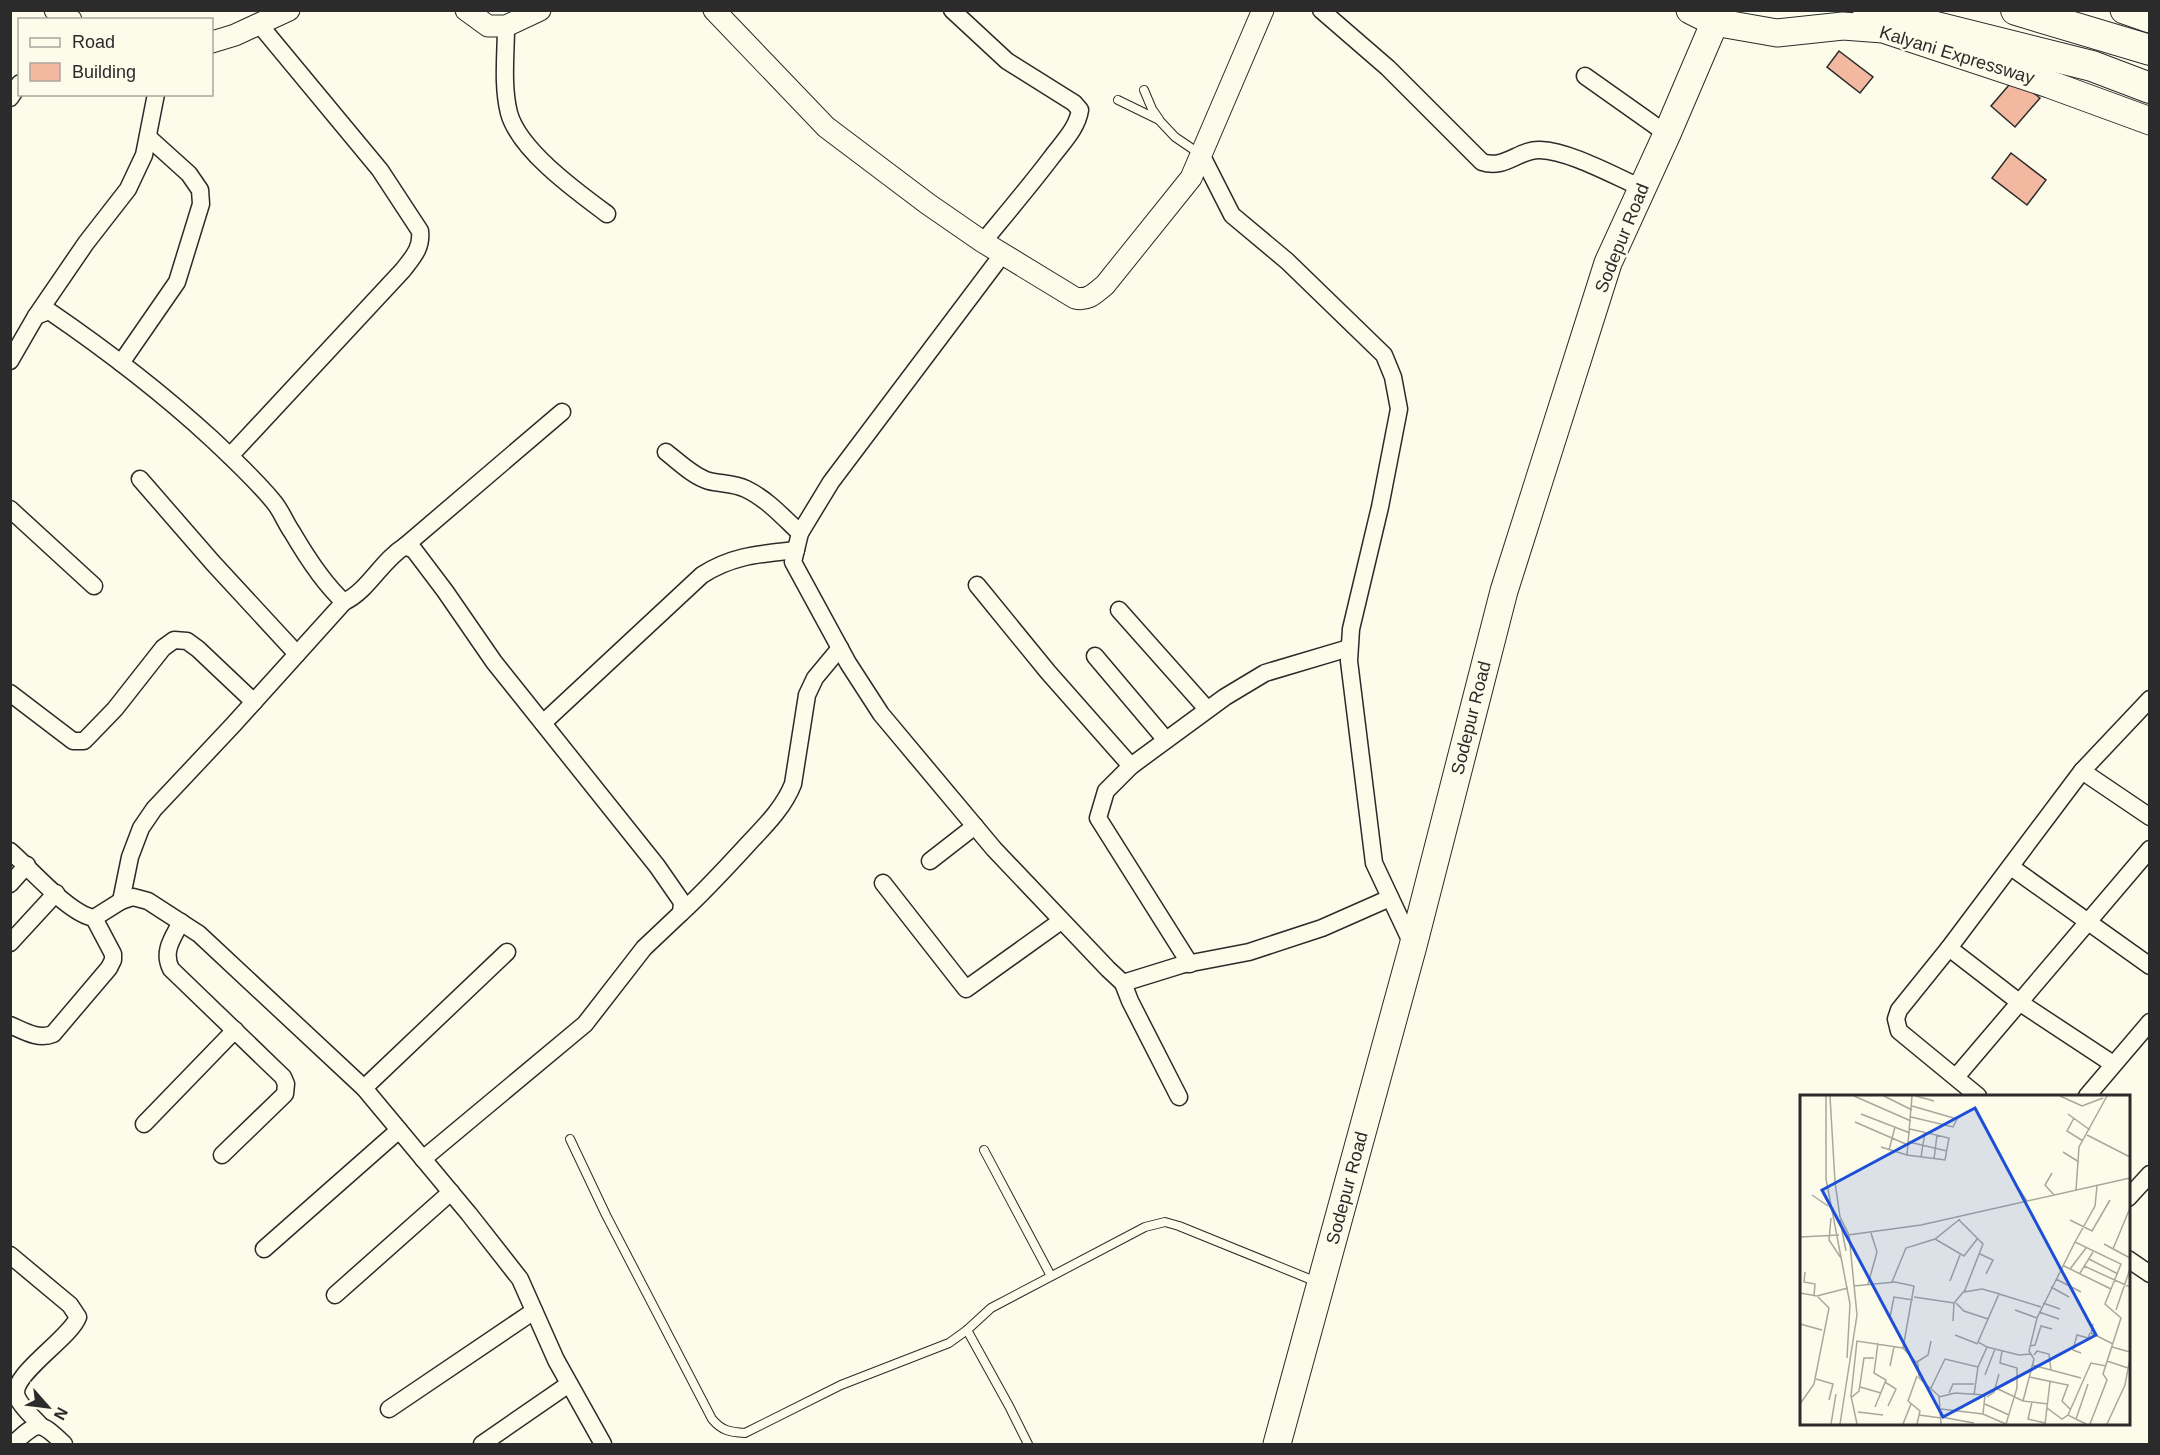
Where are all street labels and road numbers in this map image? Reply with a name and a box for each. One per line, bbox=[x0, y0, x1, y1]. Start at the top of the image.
street label: Kalyani Expressway bbox=[1877, 22, 2037, 88]
street label: Sodepur Road bbox=[1591, 180, 1653, 296]
street label: Sodepur Road bbox=[1447, 659, 1495, 777]
street label: Sodepur Road bbox=[1322, 1129, 1372, 1247]

